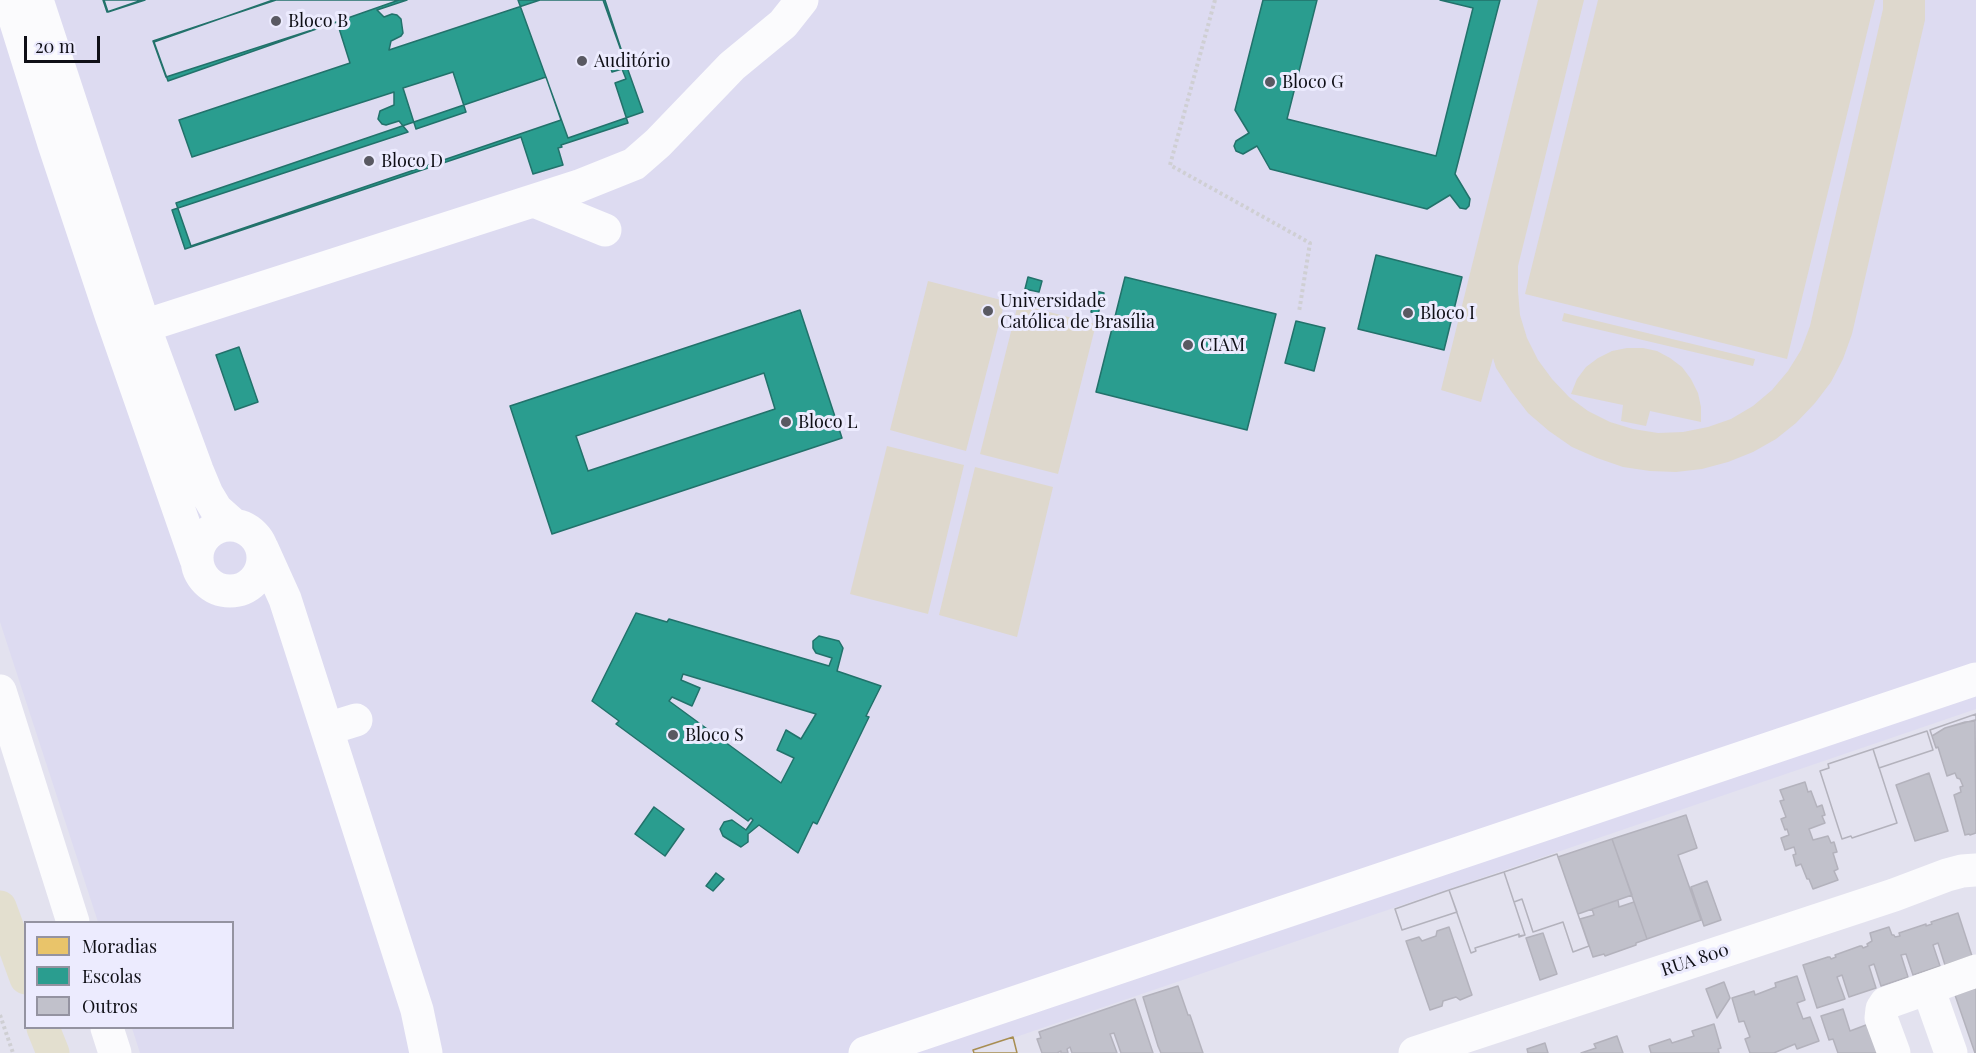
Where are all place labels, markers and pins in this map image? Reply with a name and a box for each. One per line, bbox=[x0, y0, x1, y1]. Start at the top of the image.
place label: Bloco B bbox=[288, 10, 348, 32]
marker: Bloco B bbox=[269, 14, 283, 28]
place label: Auditório bbox=[594, 50, 670, 72]
marker: Auditório bbox=[575, 54, 589, 68]
place label: Bloco G bbox=[1282, 71, 1344, 93]
marker: Bloco G bbox=[1263, 75, 1277, 89]
place label: Bloco D bbox=[381, 150, 443, 172]
marker: Bloco D bbox=[362, 154, 376, 168]
place label: Universidade Católica de Brasília bbox=[1000, 290, 1155, 332]
place label: Bloco I bbox=[1420, 302, 1475, 324]
marker: Universidade Católica de Brasília bbox=[981, 304, 995, 318]
marker: Bloco I bbox=[1401, 306, 1415, 320]
place label: CIAM bbox=[1200, 334, 1245, 356]
marker: CIAM bbox=[1181, 338, 1195, 352]
place label: Bloco L bbox=[798, 411, 858, 433]
marker: Bloco L bbox=[779, 415, 793, 429]
place label: Bloco S bbox=[685, 724, 744, 746]
marker: Bloco S bbox=[666, 728, 680, 742]

